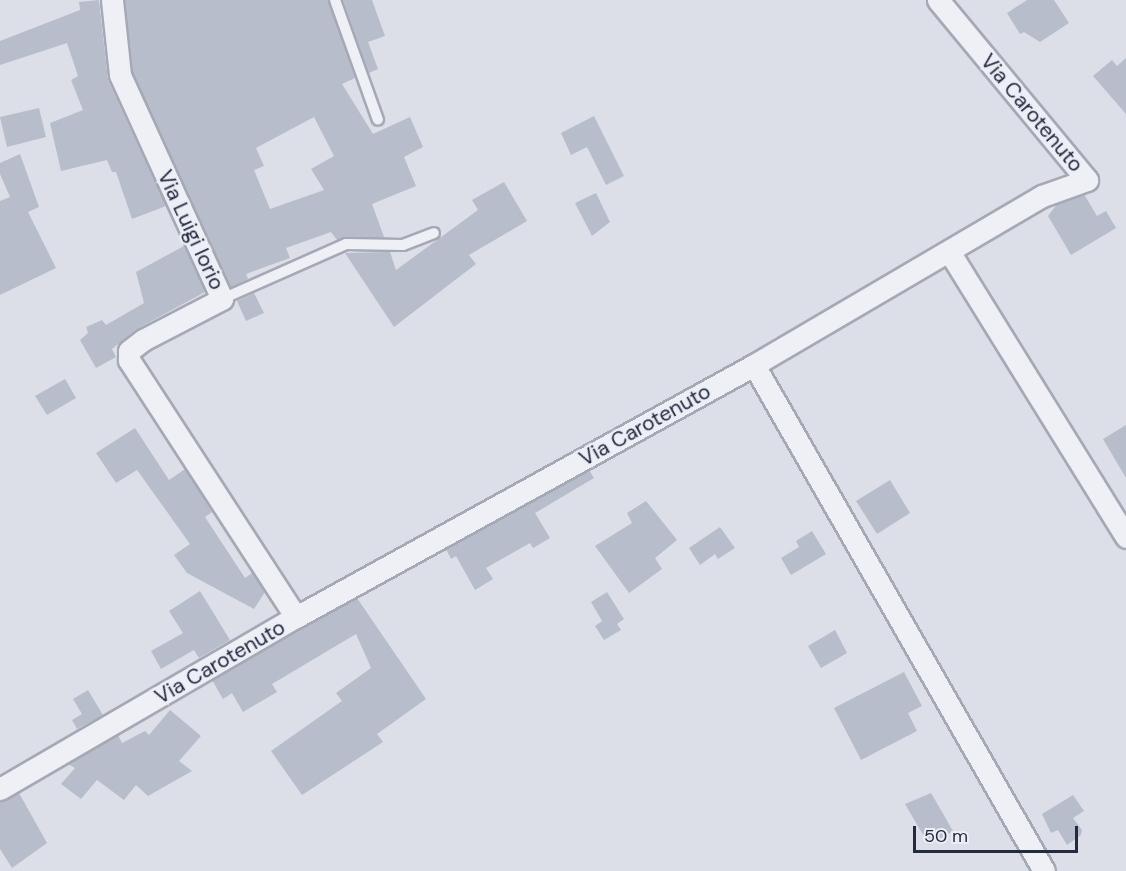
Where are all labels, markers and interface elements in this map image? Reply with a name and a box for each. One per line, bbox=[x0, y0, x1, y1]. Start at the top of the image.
street label: Via Carotenuto bbox=[975, 49, 1089, 177]
street label: Via Luigi Iorio bbox=[152, 166, 230, 294]
street label: Via Carotenuto bbox=[575, 379, 715, 471]
street label: Via Carotenuto bbox=[150, 615, 290, 709]
scale bar bbox=[916, 814, 1081, 852]
text: 50 m bbox=[924, 824, 968, 848]

